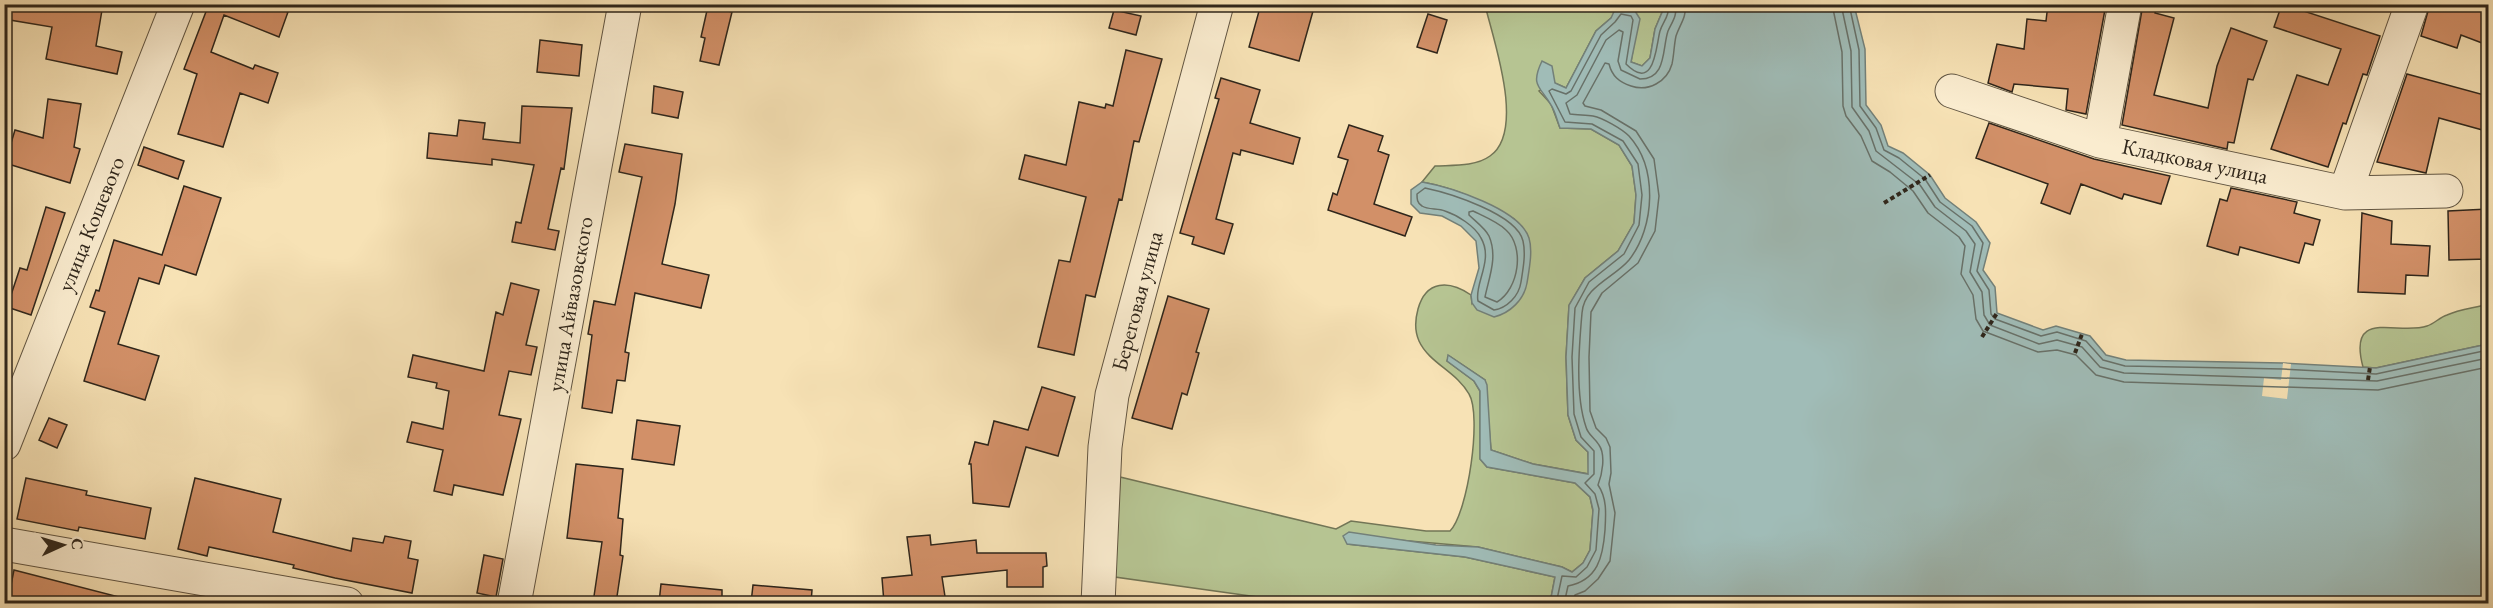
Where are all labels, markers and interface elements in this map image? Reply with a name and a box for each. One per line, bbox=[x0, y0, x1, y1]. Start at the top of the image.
street label: Кладковая улица bbox=[2119, 131, 2271, 191]
street label: улица Кошевого bbox=[51, 152, 131, 296]
street label: улица Айвазовского bbox=[540, 214, 600, 394]
street label: Береговая улица bbox=[1104, 228, 1170, 374]
north arrow bbox=[33, 515, 93, 575]
text: С bbox=[67, 538, 88, 550]

